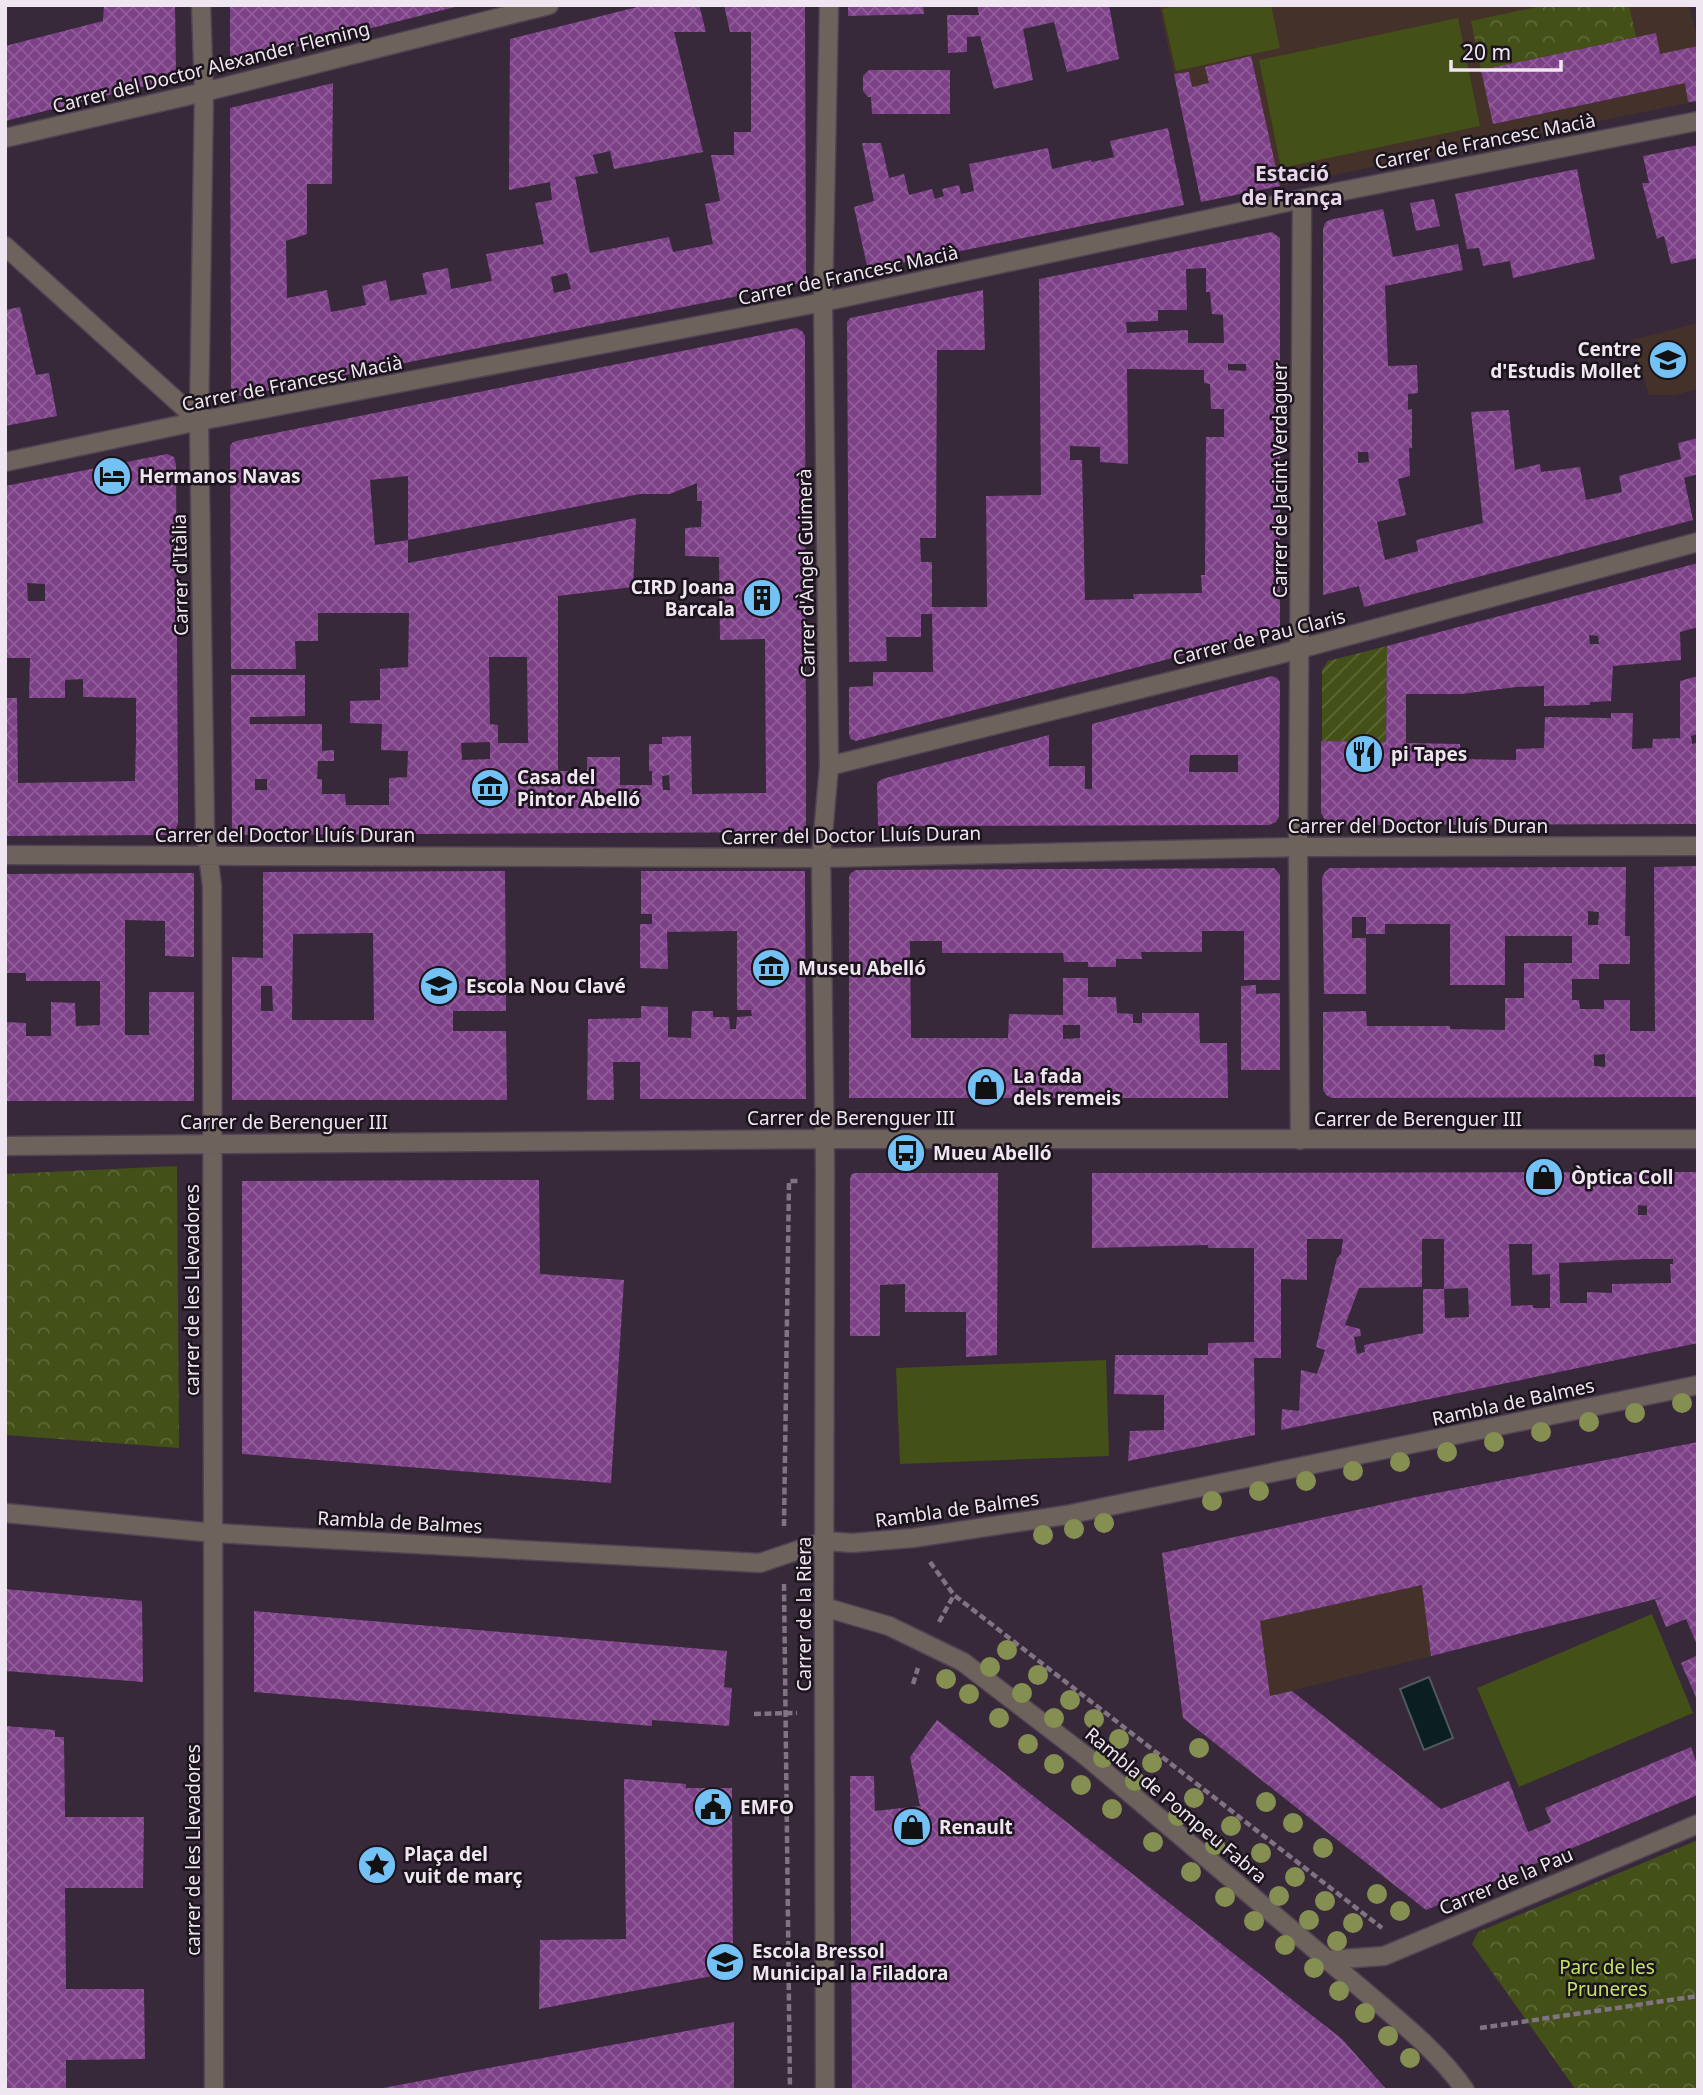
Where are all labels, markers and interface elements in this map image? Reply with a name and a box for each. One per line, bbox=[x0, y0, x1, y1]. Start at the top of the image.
street label: Carrer del Doctor Alexander Fleming bbox=[50, 15, 372, 119]
scale bar bbox=[1451, 28, 1561, 72]
text: 20 m bbox=[1462, 38, 1511, 66]
street label: Carrer de Francesc Macià bbox=[1373, 107, 1597, 175]
district label: Estació de França bbox=[1241, 159, 1343, 211]
street label: Carrer de Francesc Macià bbox=[736, 239, 960, 311]
place label: Centre d'Estudis Mollet bbox=[1490, 336, 1641, 384]
school or university icon: Centre d'Estudis Mollet bbox=[1647, 339, 1689, 381]
street label: Carrer de Francesc Macià bbox=[180, 349, 404, 417]
street label: Carrer de Jacint Verdaguer bbox=[1267, 362, 1293, 598]
hotel icon: Hermanos Navas bbox=[91, 455, 133, 497]
place label: Hermanos Navas bbox=[139, 463, 301, 489]
street label: Carrer d'Àngel Guimerà bbox=[791, 468, 821, 678]
street label: Carrer d'Itàlia bbox=[166, 514, 194, 636]
place label: CIRD Joana Barcala bbox=[631, 574, 735, 622]
building icon: CIRD Joana Barcala bbox=[741, 577, 783, 619]
street label: Carrer de Pau Claris bbox=[1170, 603, 1348, 671]
restaurant icon: pi Tapes bbox=[1343, 733, 1385, 775]
place label: pi Tapes bbox=[1391, 741, 1467, 767]
place label: Casa del Pintor Abelló bbox=[517, 764, 640, 812]
museum icon: Casa del Pintor Abelló bbox=[469, 767, 511, 809]
street label: Carrer del Doctor Lluís Duran bbox=[1288, 813, 1548, 839]
street label: Carrer del Doctor Lluís Duran bbox=[721, 820, 981, 850]
street label: Carrer del Doctor Lluís Duran bbox=[155, 822, 415, 848]
museum icon: Museu Abelló bbox=[750, 947, 792, 989]
place label: Museu Abelló bbox=[798, 955, 926, 981]
school or university icon: Escola Nou Clavé bbox=[418, 965, 460, 1007]
place label: Escola Nou Clavé bbox=[466, 973, 626, 999]
place label: La fada dels remeis bbox=[1013, 1063, 1121, 1111]
shop icon: La fada dels remeis bbox=[965, 1066, 1007, 1108]
street label: Carrer de Berenguer III bbox=[747, 1105, 955, 1131]
street label: Carrer de Berenguer III bbox=[1314, 1106, 1522, 1132]
street label: Carrer de Berenguer III bbox=[180, 1109, 388, 1135]
bus stop icon: Mueu Abelló bbox=[885, 1132, 927, 1174]
place label: Mueu Abelló bbox=[933, 1140, 1052, 1166]
shop icon: Òptica Coll bbox=[1523, 1156, 1565, 1198]
place label: Òptica Coll bbox=[1571, 1164, 1674, 1190]
street label: carrer de les Llevadores bbox=[179, 1184, 205, 1396]
street label: Rambla de Balmes bbox=[1429, 1372, 1597, 1432]
street label: Rambla de Balmes bbox=[873, 1485, 1041, 1533]
street label: Rambla de Balmes bbox=[317, 1505, 483, 1539]
street label: Carrer de la Riera bbox=[791, 1537, 817, 1691]
street label: Rambla de Pompeu Fabra bbox=[1080, 1721, 1272, 1889]
street label: carrer de les Llevadores bbox=[180, 1744, 206, 1956]
public building icon: EMFO bbox=[692, 1786, 734, 1828]
place label: EMFO bbox=[740, 1794, 794, 1820]
shop icon: Renault bbox=[891, 1806, 933, 1848]
place label: Renault bbox=[939, 1814, 1013, 1840]
place label: Plaça del vuit de març bbox=[404, 1841, 522, 1889]
street label: Carrer de la Pau bbox=[1435, 1841, 1577, 1921]
place icon: Plaça del vuit de març bbox=[356, 1844, 398, 1886]
place label: Escola Bressol Municipal la Filadora bbox=[752, 1938, 948, 1986]
school or university icon: Escola Bressol Municipal la Filadora bbox=[704, 1941, 746, 1983]
park label: Parc de les Pruneres bbox=[1559, 1954, 1655, 2002]

